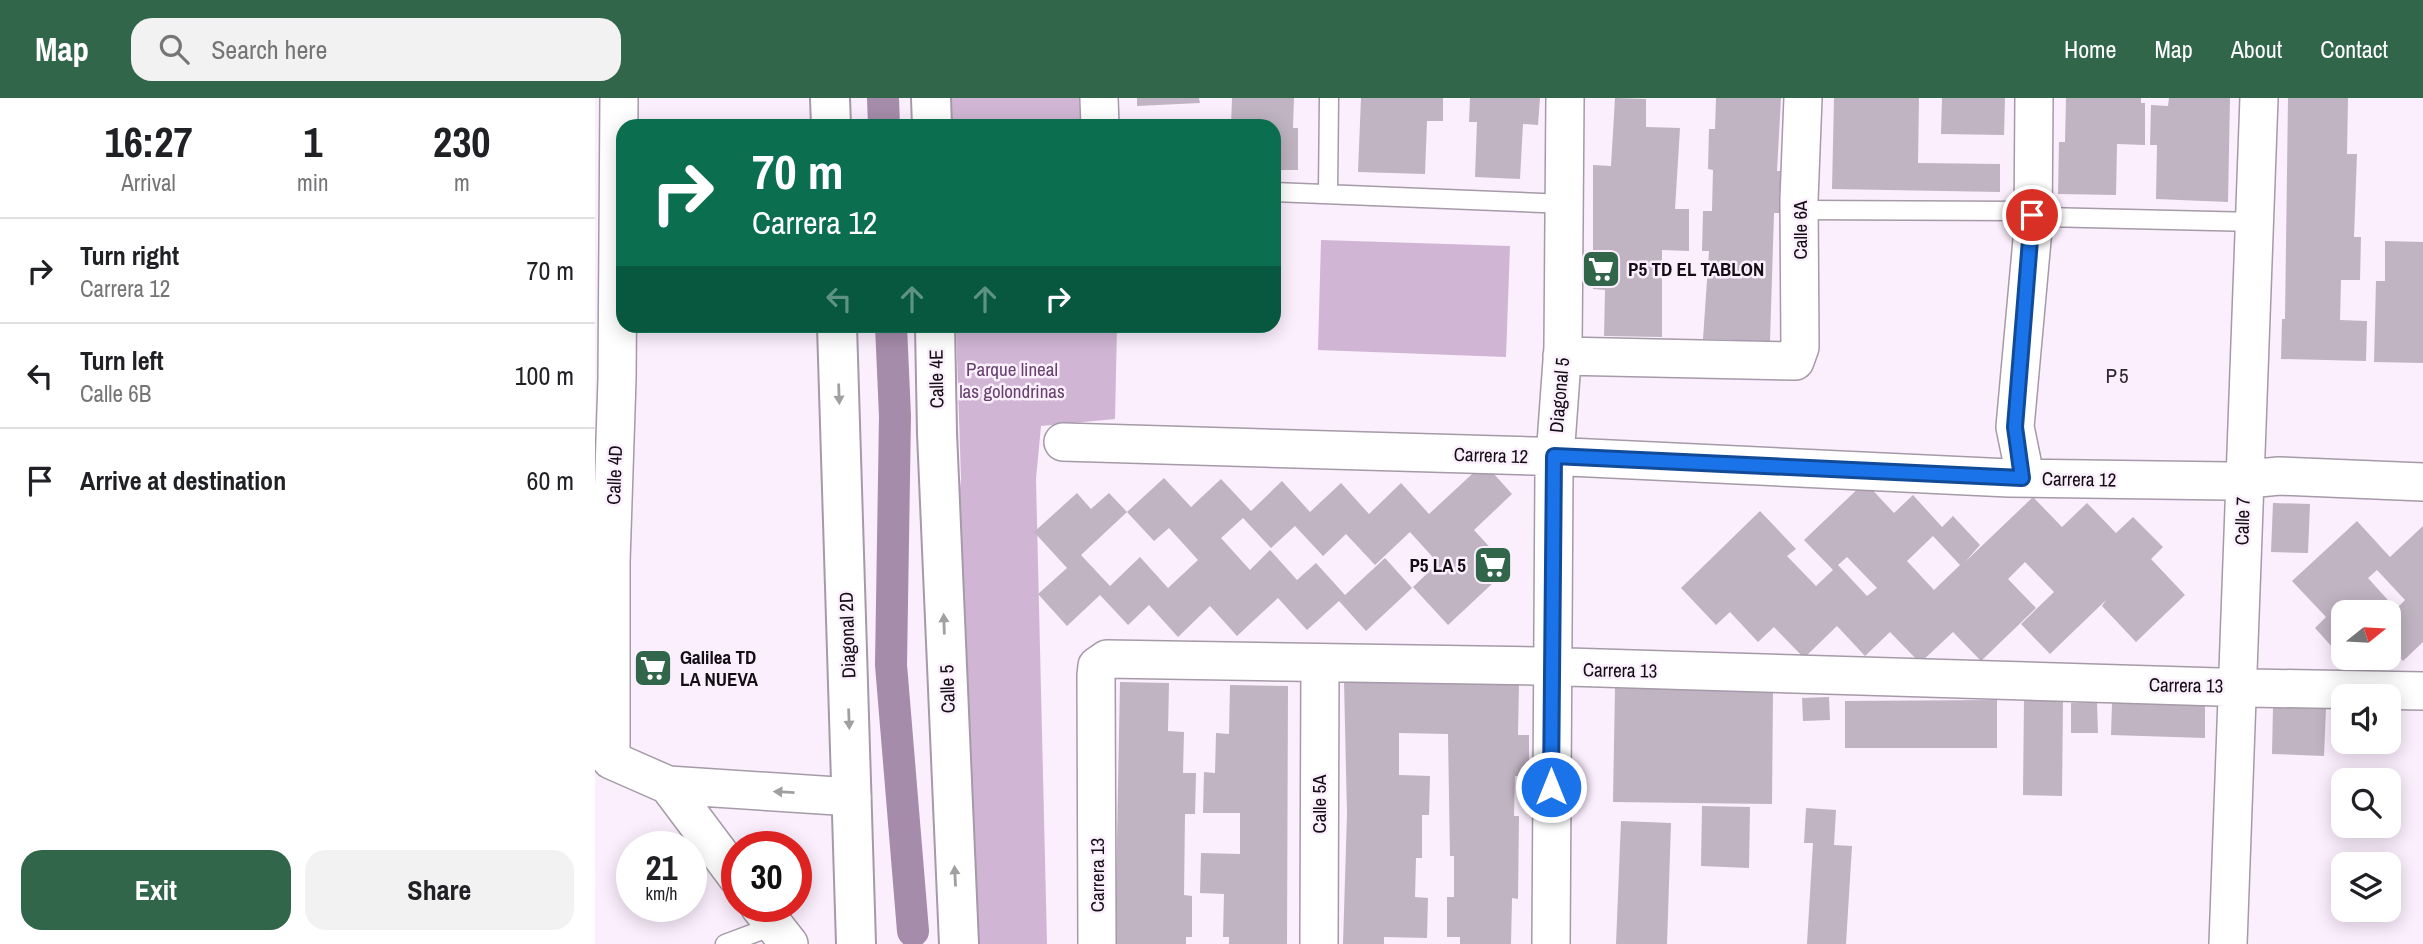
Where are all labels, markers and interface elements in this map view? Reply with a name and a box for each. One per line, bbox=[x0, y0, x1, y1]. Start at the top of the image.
search box bbox=[131, 18, 621, 81]
text: Map bbox=[35, 27, 89, 71]
icon: search bbox=[155, 30, 193, 68]
text: Search here bbox=[211, 32, 327, 67]
text: Home bbox=[2064, 33, 2116, 65]
text: Map bbox=[2154, 33, 2193, 65]
text: About bbox=[2231, 33, 2282, 65]
text: Contact bbox=[2320, 33, 2388, 65]
text: 16:27 bbox=[105, 114, 193, 170]
text: 1 bbox=[303, 114, 322, 170]
text: 230 bbox=[433, 114, 491, 170]
text: 70 m bbox=[752, 138, 844, 204]
icon: right bbox=[637, 147, 728, 238]
text: Arrival bbox=[121, 167, 176, 198]
text: min bbox=[297, 167, 329, 198]
text: m bbox=[454, 167, 470, 198]
pin bbox=[2002, 185, 2062, 245]
icon: arrive bbox=[2013, 196, 2051, 234]
street label: Calle 6A bbox=[1787, 200, 1813, 259]
text: Carrera 12 bbox=[752, 201, 877, 244]
text: Turn right bbox=[80, 238, 179, 273]
supermarket icon: P5 TD EL TABLON bbox=[1580, 248, 1622, 290]
icon: right bbox=[21, 252, 59, 290]
text: 70 m bbox=[527, 253, 574, 288]
place label: P5 TD EL TABLON bbox=[1628, 256, 1764, 282]
text: Carrera 12 bbox=[80, 273, 170, 304]
icon: left bbox=[820, 280, 858, 318]
icon: ahead bbox=[893, 280, 931, 318]
icon: ahead bbox=[966, 280, 1004, 318]
icon: right bbox=[1039, 280, 1077, 318]
text: Turn left bbox=[80, 343, 164, 378]
street label: Calle 4E bbox=[922, 349, 950, 409]
park label: Parque lineal las golondrinas bbox=[959, 356, 1065, 404]
street label: Diagonal 5 bbox=[1543, 356, 1575, 434]
icon: left bbox=[21, 357, 59, 395]
text: 100 m bbox=[515, 358, 574, 393]
district label: P5 bbox=[2105, 361, 2131, 390]
text: Calle 6B bbox=[80, 378, 151, 409]
one-way arrow bbox=[833, 383, 845, 405]
street label: Carrera 12 bbox=[1453, 441, 1529, 469]
street label: Calle 4D bbox=[600, 445, 628, 505]
icon: arrive bbox=[21, 462, 59, 500]
text: Arrive at destination bbox=[80, 463, 286, 498]
text: 60 m bbox=[527, 463, 574, 498]
street label: Carrera 12 bbox=[2042, 465, 2116, 493]
street label: Calle 7 bbox=[2228, 496, 2256, 546]
supermarket icon: P5 LA 5 bbox=[1472, 544, 1514, 586]
place label: P5 LA 5 bbox=[1409, 552, 1466, 578]
street label: Diagonal 2D bbox=[832, 591, 862, 679]
north arrow bbox=[2331, 600, 2401, 670]
map controls bbox=[2331, 600, 2401, 922]
one-way arrow bbox=[939, 613, 950, 635]
place label: Galilea TD LA NUEVA bbox=[680, 644, 759, 692]
supermarket icon: Galilea TD LA NUEVA bbox=[632, 647, 674, 689]
street label: Carrera 13 bbox=[1583, 656, 1657, 684]
street label: Calle 5 bbox=[933, 664, 961, 714]
street label: Carrera 13 bbox=[2149, 671, 2223, 699]
button: sound bbox=[2331, 684, 2401, 754]
one-way arrow bbox=[844, 708, 855, 730]
position arrow bbox=[1514, 750, 1588, 824]
button: search bbox=[2331, 768, 2401, 838]
street label: Calle 5A bbox=[1306, 774, 1332, 833]
one-way arrow bbox=[772, 787, 794, 798]
speed limit sign: 30 bbox=[721, 831, 812, 922]
street label: Carrera 13 bbox=[1084, 838, 1110, 912]
text: 21 bbox=[646, 844, 677, 891]
button: Exit bbox=[21, 850, 291, 930]
button: Share bbox=[305, 850, 574, 930]
button: layers bbox=[2331, 852, 2401, 922]
one-way arrow bbox=[950, 865, 961, 887]
text: km/h bbox=[646, 881, 678, 906]

